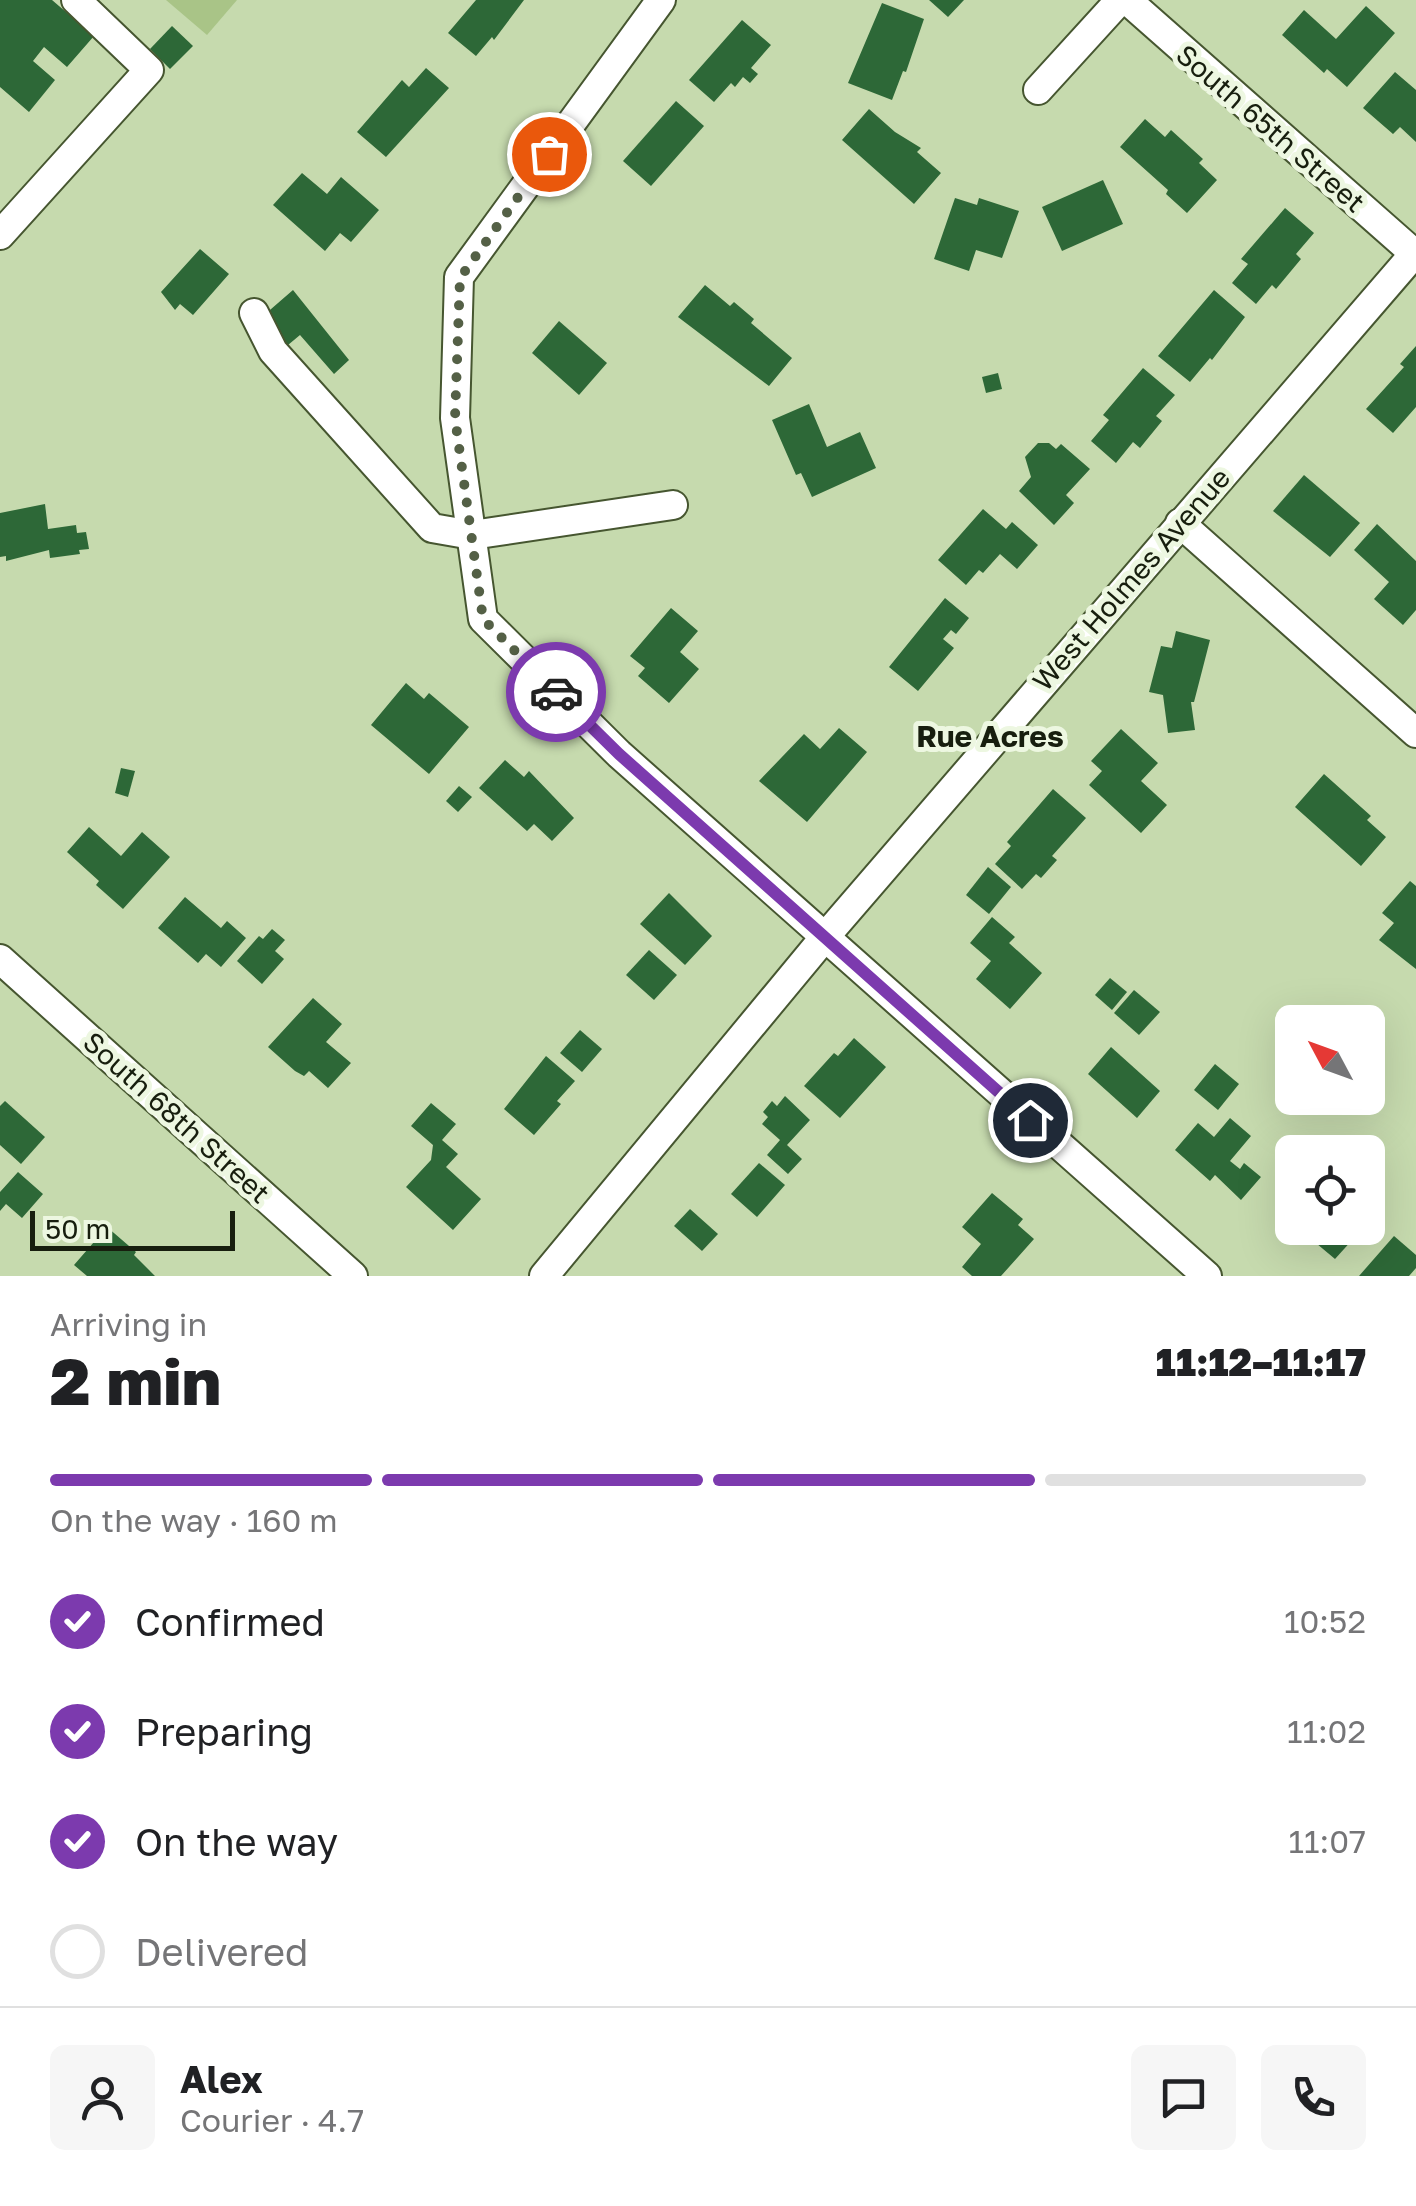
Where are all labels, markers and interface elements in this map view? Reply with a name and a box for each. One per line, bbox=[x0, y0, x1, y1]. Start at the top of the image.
street label: South 65th Street bbox=[1170, 37, 1372, 219]
pin bbox=[507, 112, 592, 197]
icon: bag bbox=[522, 127, 577, 182]
street label: West Holmes Avenue bbox=[1025, 461, 1237, 697]
courier bbox=[506, 642, 606, 742]
icon: car bbox=[529, 665, 584, 720]
district label: Rue Acres bbox=[916, 718, 1064, 754]
north arrow bbox=[1275, 1005, 1385, 1115]
map controls bbox=[1275, 1005, 1385, 1245]
street label: South 68th Street bbox=[77, 1025, 277, 1209]
pin bbox=[988, 1078, 1073, 1163]
icon: home bbox=[1003, 1093, 1058, 1148]
button: locate bbox=[1275, 1135, 1385, 1245]
scale bar bbox=[30, 1206, 235, 1250]
text: 50 m bbox=[45, 1212, 110, 1245]
text: Arriving in bbox=[50, 1305, 207, 1343]
text: 11:12–11:17 bbox=[1156, 1339, 1366, 1384]
text: 2 min bbox=[50, 1341, 221, 1419]
text: On the way · 160 m bbox=[50, 1501, 338, 1539]
icon: check bbox=[50, 1594, 105, 1649]
text: Confirmed bbox=[135, 1599, 325, 1644]
text: 10:52 bbox=[1284, 1602, 1366, 1640]
icon: check bbox=[50, 1704, 105, 1759]
text: Preparing bbox=[135, 1709, 313, 1754]
text: 11:02 bbox=[1287, 1712, 1366, 1750]
icon: check bbox=[50, 1814, 105, 1869]
text: On the way bbox=[135, 1819, 338, 1864]
text: 11:07 bbox=[1289, 1822, 1366, 1860]
text: Delivered bbox=[135, 1929, 308, 1974]
button: person bbox=[50, 2045, 155, 2150]
button: chat bbox=[1131, 2045, 1236, 2150]
button: phone bbox=[1261, 2045, 1366, 2150]
text: Alex bbox=[180, 2056, 263, 2101]
text: Courier · 4.7 bbox=[180, 2101, 364, 2139]

